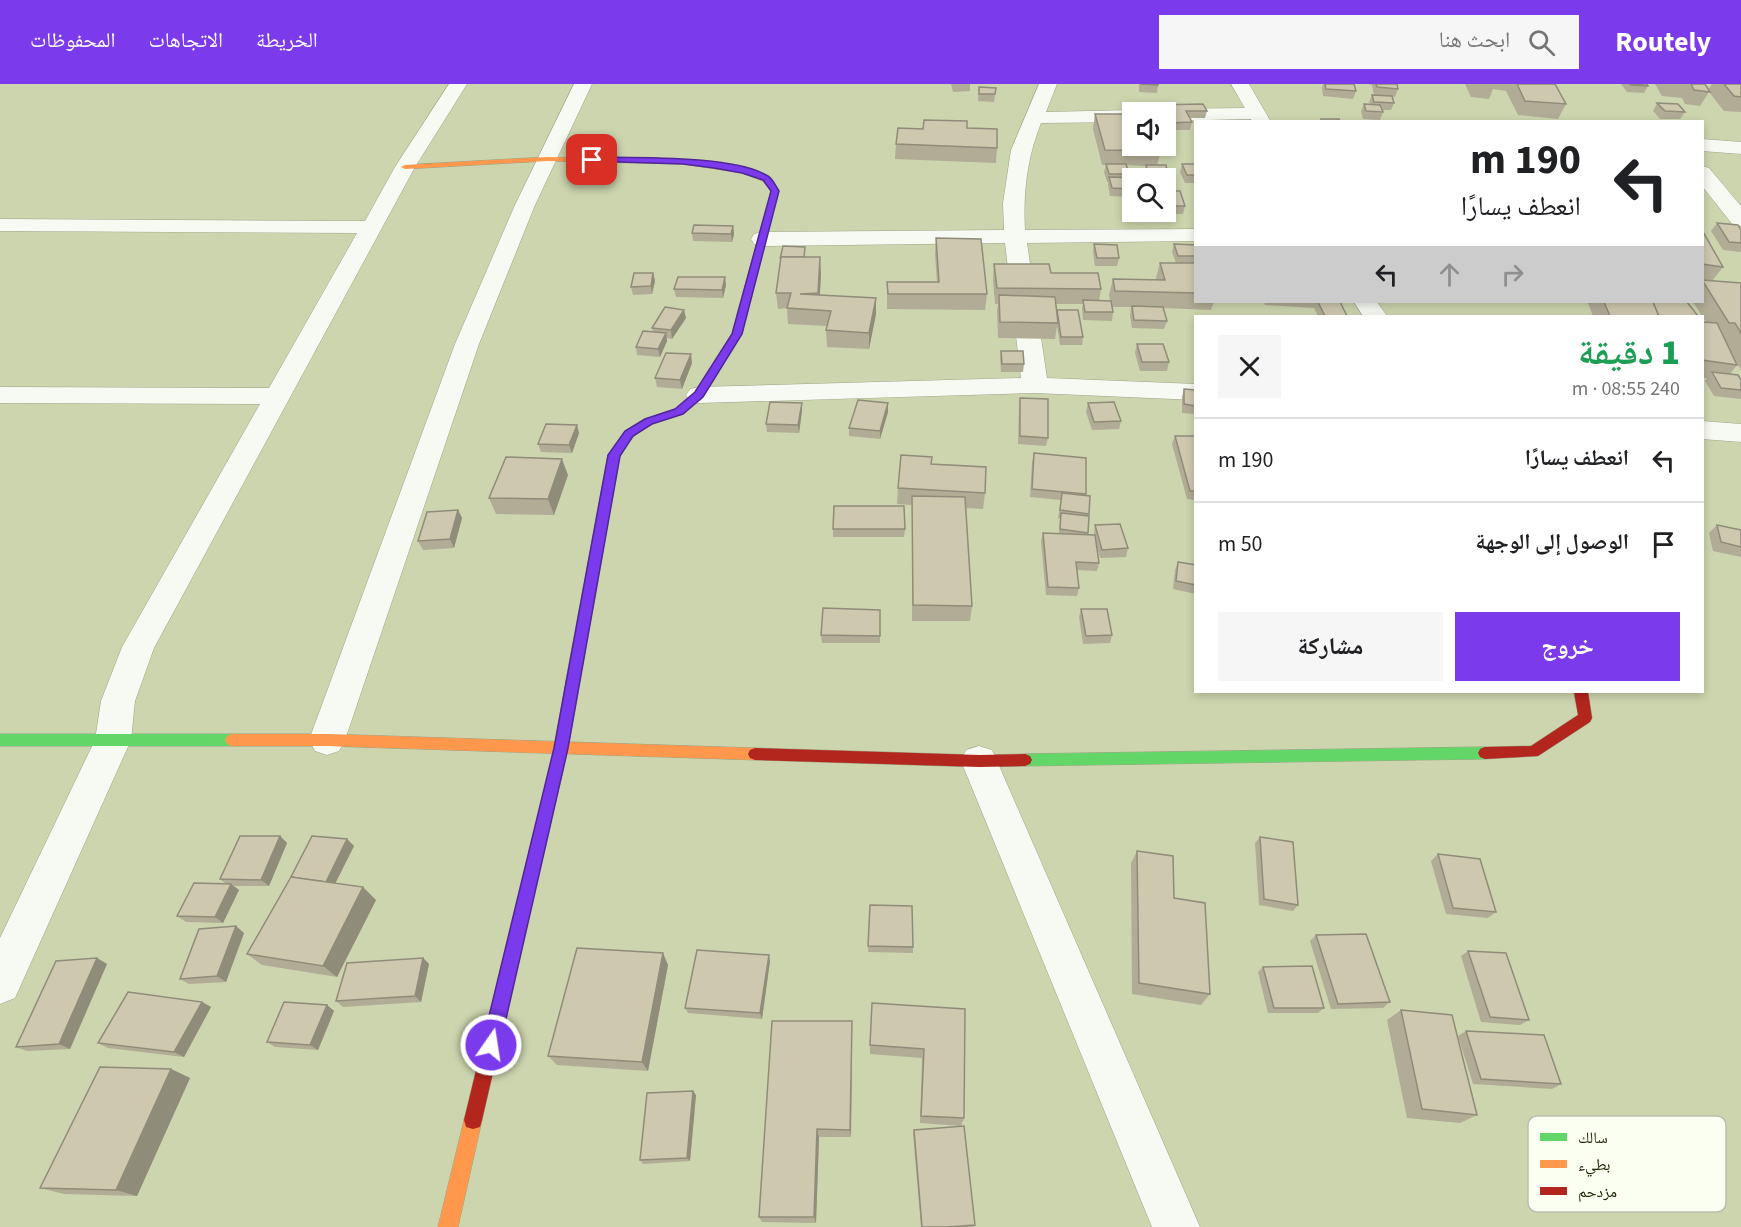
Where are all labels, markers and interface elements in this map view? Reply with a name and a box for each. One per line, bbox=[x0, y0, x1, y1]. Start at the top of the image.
search box bbox=[1159, 15, 1579, 69]
text: Routely bbox=[1615, 22, 1711, 62]
text: ابحث هنا bbox=[1439, 24, 1510, 56]
text: المحفوظات bbox=[30, 25, 115, 55]
text: الاتجاهات bbox=[148, 25, 223, 55]
text: الخريطة bbox=[256, 25, 318, 55]
icon: search bbox=[1525, 26, 1558, 59]
map controls bbox=[1122, 102, 1176, 222]
button: sound bbox=[1122, 102, 1176, 156]
text: 190 m bbox=[1470, 130, 1581, 190]
pin bbox=[566, 134, 617, 185]
icon: arrive bbox=[575, 143, 608, 176]
icon: left bbox=[1602, 144, 1680, 222]
button: search bbox=[1122, 168, 1176, 222]
text: انعطف يسارًا bbox=[1461, 187, 1581, 226]
icon: left bbox=[1370, 258, 1403, 291]
icon: ahead bbox=[1433, 258, 1466, 291]
icon: right bbox=[1496, 258, 1529, 291]
text: 1 دقيقة bbox=[1578, 327, 1680, 378]
button: close bbox=[1218, 335, 1281, 398]
text: 240 m · 08:55 bbox=[1572, 375, 1680, 403]
text: انعطف يسارًا bbox=[1525, 442, 1629, 474]
text: 190 m bbox=[1218, 444, 1273, 476]
icon: left bbox=[1647, 444, 1680, 477]
text: الوصول إلى الوجهة bbox=[1476, 526, 1629, 558]
text: 50 m bbox=[1218, 528, 1263, 560]
icon: arrive bbox=[1647, 528, 1680, 561]
button: مشاركة bbox=[1218, 612, 1443, 681]
button: خروج bbox=[1455, 612, 1680, 681]
position arrow bbox=[459, 1013, 523, 1077]
legend bbox=[1528, 1116, 1726, 1212]
text: سالك bbox=[1578, 1127, 1608, 1149]
text: بطيء bbox=[1578, 1154, 1610, 1177]
text: مزدحم bbox=[1578, 1181, 1617, 1203]

